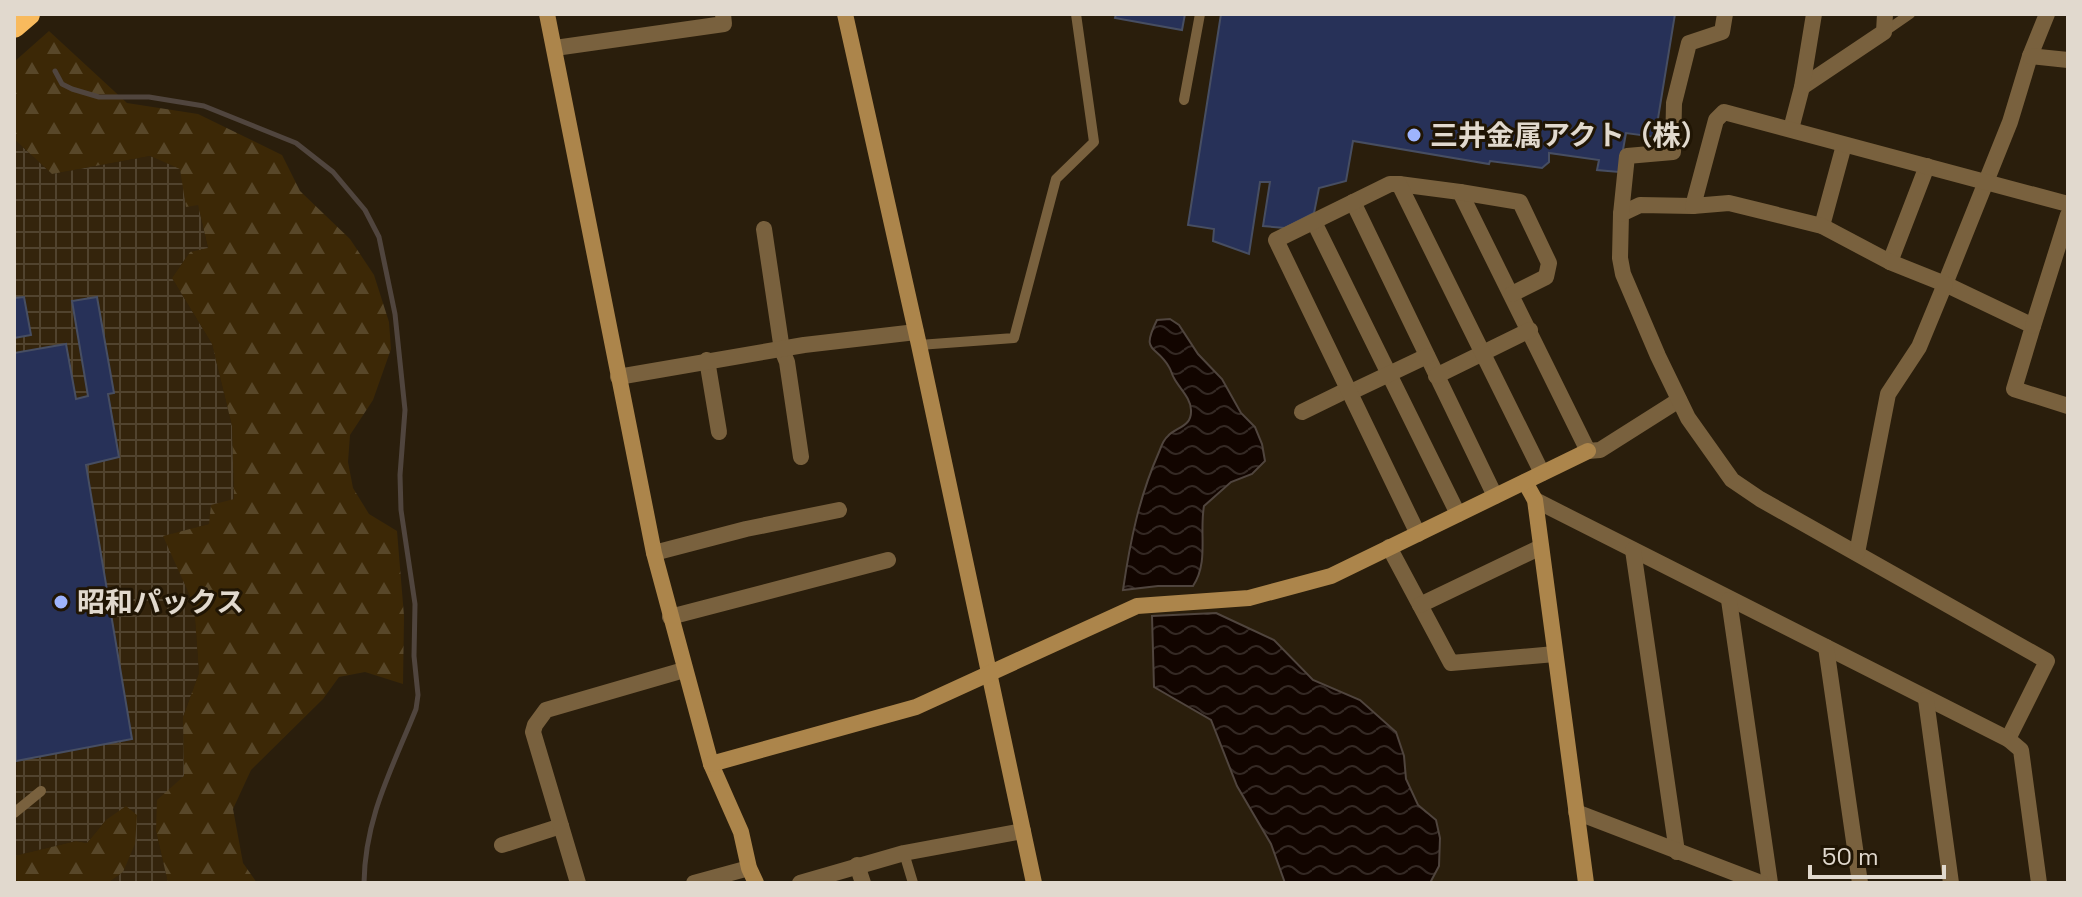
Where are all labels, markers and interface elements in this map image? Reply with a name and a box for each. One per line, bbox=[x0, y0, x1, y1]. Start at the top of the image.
place label: 三井金属アクト（株） bbox=[1430, 117, 1709, 153]
marker: 三井金属アクト（株） bbox=[1405, 126, 1423, 144]
place label: 昭和パックス bbox=[77, 584, 244, 620]
marker: 昭和パックス bbox=[52, 593, 70, 611]
scale bar bbox=[1810, 829, 1944, 879]
text: 50 m bbox=[1822, 841, 1879, 872]

